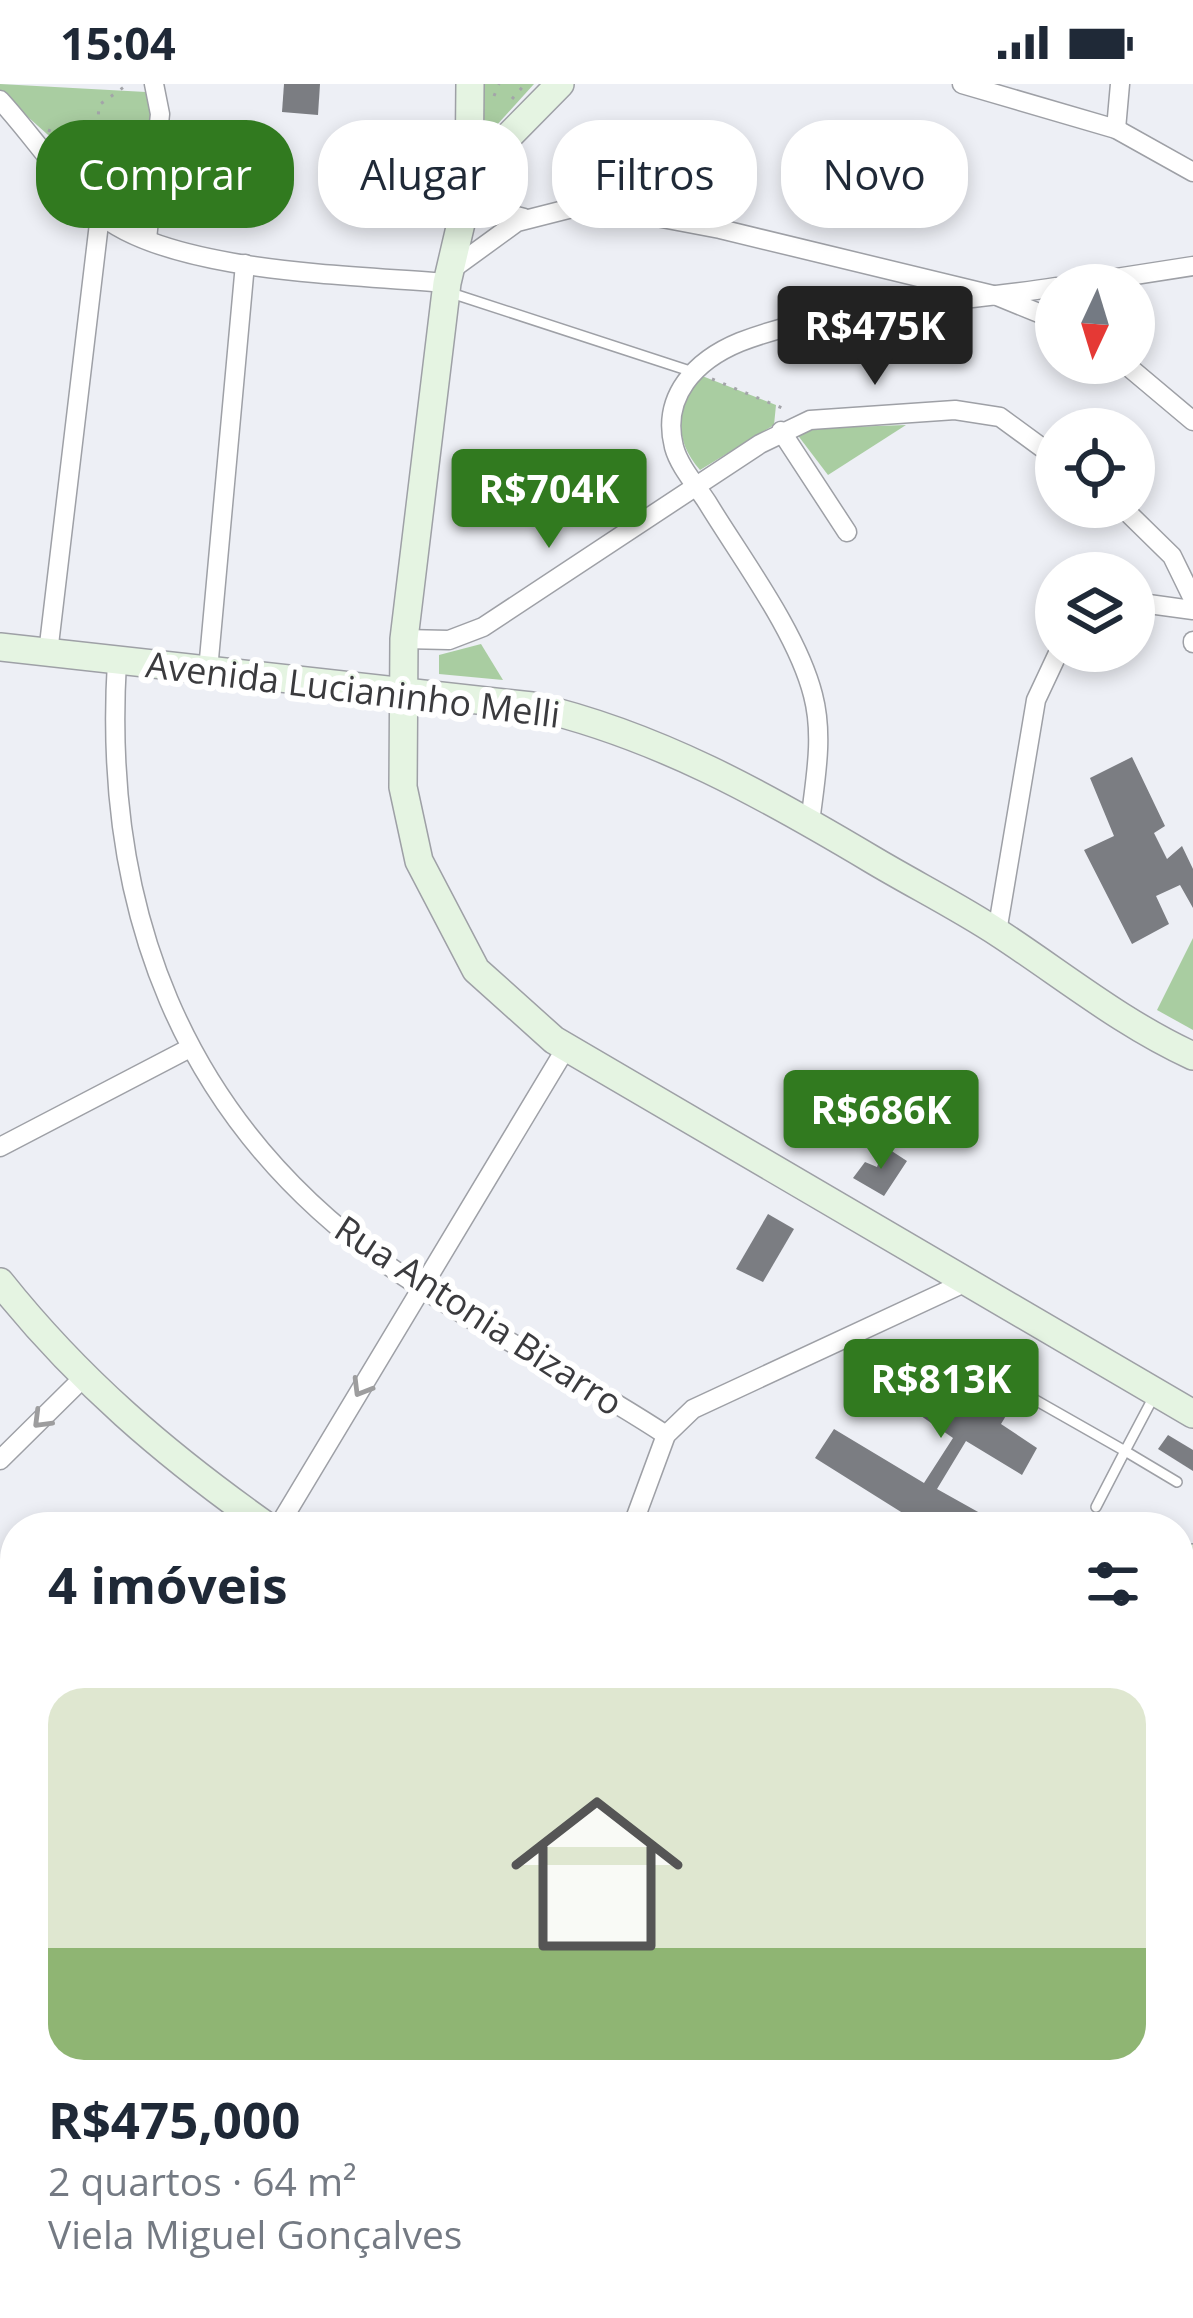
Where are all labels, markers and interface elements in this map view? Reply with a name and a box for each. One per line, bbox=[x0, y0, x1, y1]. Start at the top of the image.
text: 15:04 bbox=[60, 12, 176, 73]
chip: Comprar bbox=[36, 120, 294, 228]
chip: Alugar bbox=[318, 120, 528, 228]
chip: Filtros bbox=[552, 120, 757, 228]
chip: Novo bbox=[781, 120, 968, 228]
north arrow bbox=[1035, 264, 1155, 384]
map controls bbox=[1035, 264, 1155, 672]
pin: R$475K bbox=[777, 286, 973, 388]
text: R$475K bbox=[805, 298, 945, 351]
button: locate bbox=[1035, 408, 1155, 528]
pin: R$704K bbox=[451, 449, 647, 551]
text: R$704K bbox=[479, 461, 619, 514]
button: layers bbox=[1035, 552, 1155, 672]
street label: Avenida Lucianinho Melli bbox=[143, 639, 563, 739]
pin: R$686K bbox=[783, 1070, 979, 1172]
text: R$686K bbox=[811, 1082, 951, 1135]
street label: Rua Antonia Bizarro bbox=[326, 1204, 632, 1426]
pin: R$813K bbox=[843, 1339, 1039, 1441]
text: R$813K bbox=[871, 1351, 1011, 1404]
one-way arrow bbox=[353, 1375, 375, 1397]
one-way arrow bbox=[33, 1406, 55, 1428]
text: 4 imóveis bbox=[48, 1549, 288, 1619]
icon: filters bbox=[1080, 1551, 1146, 1617]
icon: home bbox=[489, 1766, 705, 1982]
text: R$475,000 bbox=[48, 2084, 300, 2154]
text: 2 quartos · 64 m² bbox=[48, 2154, 357, 2207]
text: Viela Miguel Gonçalves bbox=[48, 2207, 462, 2260]

